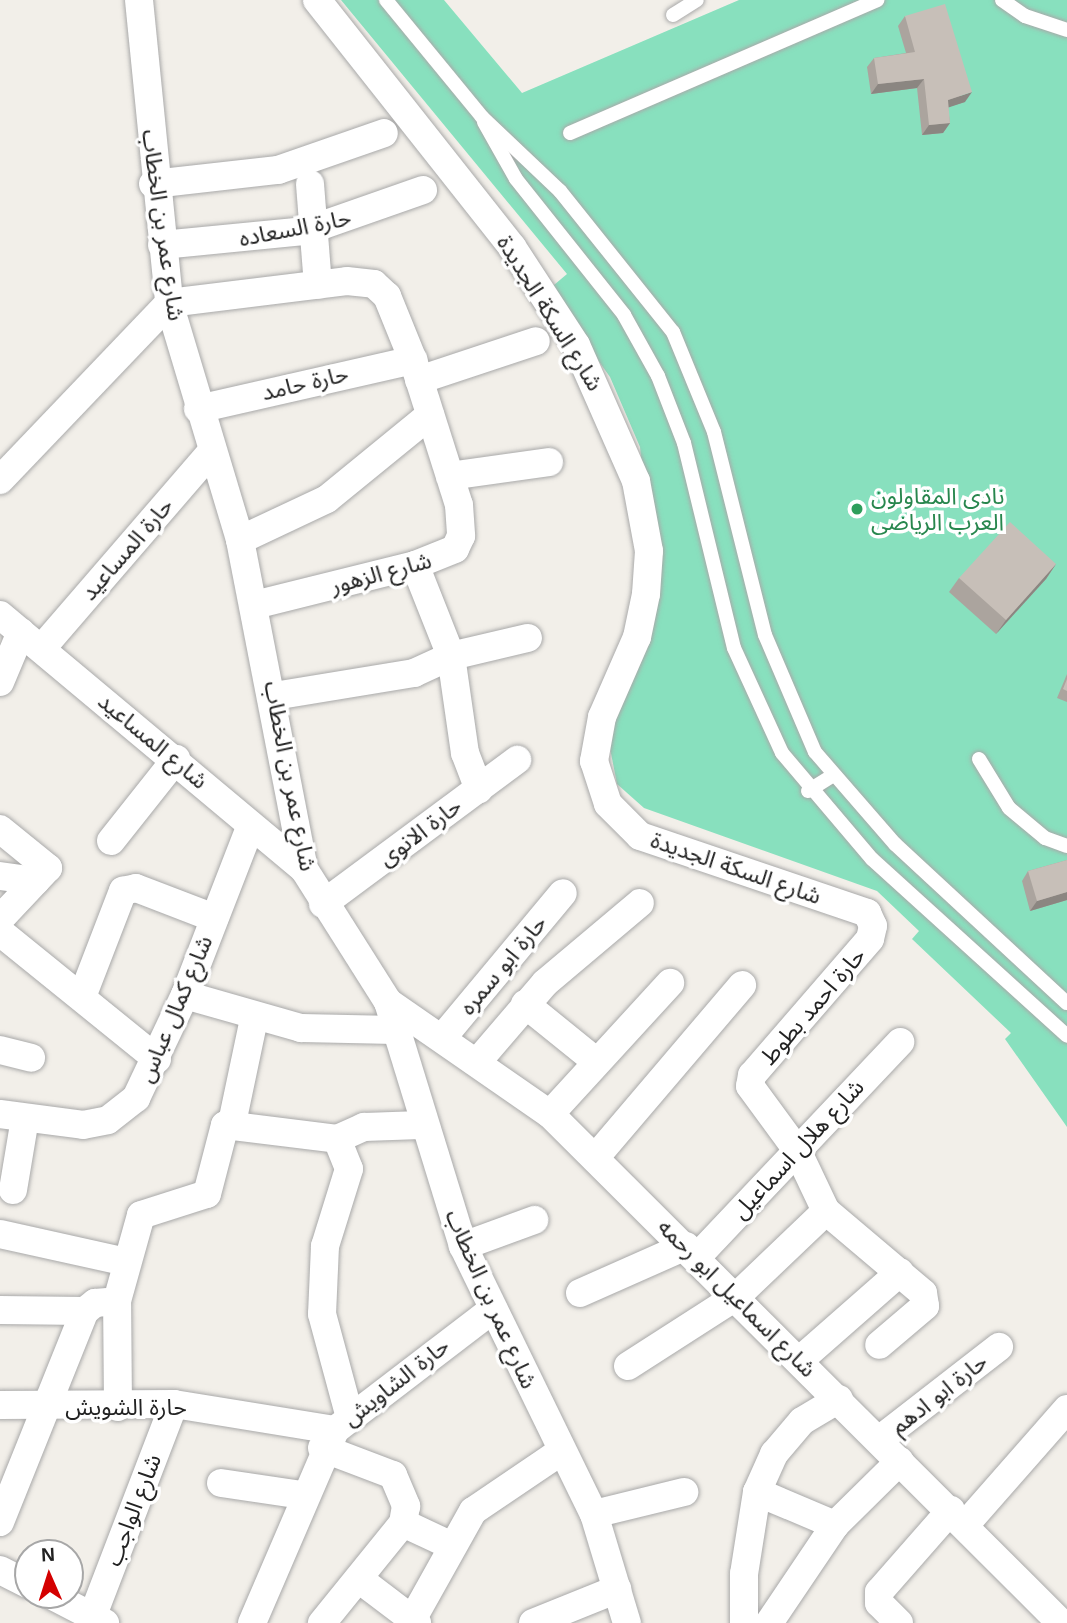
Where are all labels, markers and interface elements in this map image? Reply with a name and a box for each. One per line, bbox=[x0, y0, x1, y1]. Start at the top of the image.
street label: شارع عمر بن الخطاب bbox=[136, 128, 190, 322]
street label: حارة السعاده bbox=[237, 204, 353, 252]
street label: شارع السكة الجديدة bbox=[491, 230, 609, 396]
street label: حارة حامد bbox=[259, 360, 351, 406]
place label: نادى المقاولون العرب الرياضى bbox=[871, 482, 1004, 536]
street label: حارة المساعيد bbox=[75, 492, 179, 606]
marker: نادى المقاولون العرب الرياضى bbox=[849, 501, 865, 517]
street label: شارع الزهور bbox=[328, 546, 434, 600]
street label: شارع عمر بن الخطاب bbox=[258, 679, 322, 873]
street label: شارع المساعيد bbox=[93, 687, 213, 795]
street label: حارة الانوى bbox=[373, 792, 467, 872]
street label: شارع السكة الجديدة bbox=[647, 826, 825, 910]
street label: حارة ابو سمره bbox=[453, 910, 553, 1020]
street label: شارع كمال عباس bbox=[132, 931, 218, 1087]
street label: حارة احمد بطوط bbox=[755, 942, 871, 1070]
street label: شارع هلال اسماعيل bbox=[726, 1073, 870, 1225]
street label: شارع عمر بن الخطاب bbox=[439, 1205, 543, 1393]
street label: شارع اسماعيل ابو رحمه bbox=[652, 1213, 822, 1383]
street label: حارة الشاويش bbox=[337, 1332, 455, 1432]
street label: حارة ابو ادهم bbox=[885, 1348, 993, 1440]
street label: حارة الشويش bbox=[65, 1393, 187, 1421]
street label: شارع الواجب bbox=[99, 1450, 167, 1570]
north arrow bbox=[14, 1539, 84, 1609]
text: N bbox=[41, 1544, 55, 1565]

